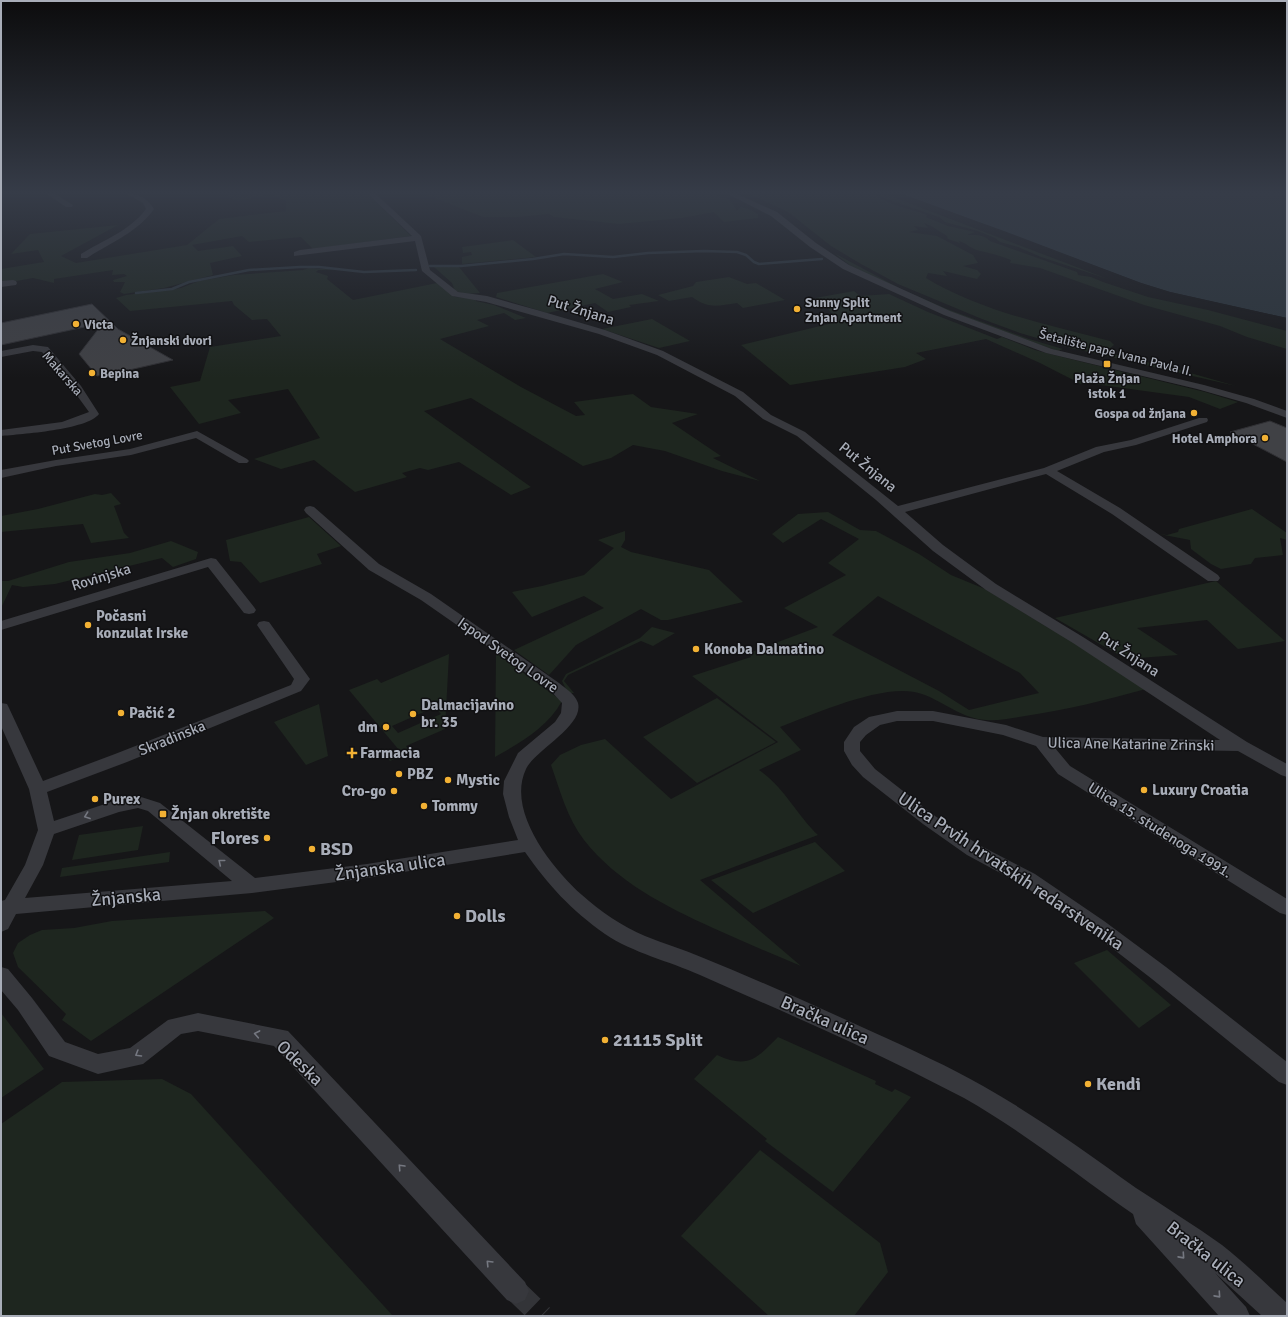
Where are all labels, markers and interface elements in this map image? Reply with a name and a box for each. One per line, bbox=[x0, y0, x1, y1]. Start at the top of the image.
street label: Put Žnjana bbox=[545, 291, 617, 329]
place label: Sunny Split Znjan Apartment bbox=[805, 295, 902, 326]
marker: Sunny Split Znjan Apartment bbox=[792, 304, 802, 314]
place label: Victa bbox=[84, 317, 114, 333]
marker: Victa bbox=[71, 319, 81, 329]
street label: Šetalište pape Ivana Pavla II. bbox=[1037, 325, 1195, 380]
place label: Žnjanski dvori bbox=[131, 332, 212, 349]
marker: Žnjanski dvori bbox=[118, 335, 128, 345]
street label: Makarska bbox=[39, 348, 86, 399]
marker: Plaža Žnjan istok 1 bbox=[1102, 359, 1112, 369]
place label: Bepina bbox=[100, 366, 139, 382]
marker: Bepina bbox=[87, 368, 97, 378]
place label: Plaža Žnjan istok 1 bbox=[1074, 370, 1140, 402]
place label: Gospa od žnjana bbox=[1094, 406, 1186, 422]
marker: Gospa od žnjana bbox=[1189, 408, 1199, 418]
street label: Put Svetog Lovre bbox=[51, 427, 144, 459]
place label: Hotel Amphora bbox=[1172, 431, 1257, 447]
marker: Hotel Amphora bbox=[1260, 433, 1270, 443]
street label: Put Žnjana bbox=[835, 438, 901, 496]
street label: Rovinjska bbox=[69, 559, 133, 595]
place label: Počasni konzulat Irske bbox=[96, 607, 188, 642]
street label: Ispod Svetog Lovre bbox=[454, 614, 562, 696]
marker: Počasni konzulat Irske bbox=[83, 620, 93, 630]
street label: Put Žnjana bbox=[1095, 628, 1163, 680]
place label: Konoba Dalmatino bbox=[704, 640, 824, 658]
marker: Konoba Dalmatino bbox=[691, 644, 701, 654]
place label: Dalmacijavino br. 35 bbox=[421, 696, 514, 731]
place label: Pačić 2 bbox=[129, 704, 175, 722]
marker: Pačić 2 bbox=[116, 708, 126, 718]
marker: Dalmacijavino br. 35 bbox=[408, 709, 418, 719]
street label: Skradinska bbox=[136, 716, 208, 760]
place label: dm bbox=[358, 718, 378, 736]
marker: dm bbox=[381, 722, 391, 732]
street label: Ulica Ane Katarine Zrinski bbox=[1047, 734, 1215, 754]
place label: Farmacia bbox=[360, 744, 421, 762]
marker: Farmacia bbox=[347, 748, 357, 758]
place label: PBZ bbox=[407, 765, 434, 783]
marker: PBZ bbox=[394, 769, 404, 779]
place label: Mystic bbox=[456, 771, 500, 789]
marker: Mystic bbox=[443, 775, 453, 785]
street label: Ulica 15. studenoga 1991. bbox=[1085, 778, 1235, 882]
place label: Luxury Croatia bbox=[1152, 781, 1249, 799]
place label: Cro-go bbox=[342, 782, 386, 800]
marker: Luxury Croatia bbox=[1139, 785, 1149, 795]
marker: Cro-go bbox=[389, 786, 399, 796]
street label: Ulica Prvih hrvatskih redarstvenika bbox=[894, 787, 1128, 955]
place label: Purex bbox=[103, 790, 141, 808]
marker: Purex bbox=[90, 794, 100, 804]
place label: Tommy bbox=[432, 797, 478, 815]
marker: Tommy bbox=[419, 801, 429, 811]
place label: Žnjan okretište bbox=[171, 804, 270, 823]
marker: Žnjan okretište bbox=[158, 809, 168, 819]
one-way arrow bbox=[84, 812, 91, 820]
place label: Flores bbox=[211, 827, 259, 849]
marker: Flores bbox=[262, 833, 272, 843]
place label: BSD bbox=[320, 838, 353, 860]
marker: BSD bbox=[307, 844, 317, 854]
street label: Žnjanska ulica bbox=[333, 848, 447, 886]
one-way arrow bbox=[219, 859, 226, 866]
street label: Žnjanska bbox=[90, 883, 162, 911]
place label: Dolls bbox=[465, 905, 505, 927]
marker: Dolls bbox=[452, 911, 462, 921]
street label: Bračka ulica bbox=[777, 991, 873, 1049]
place label: 21115 Split bbox=[613, 1029, 703, 1051]
one-way arrow bbox=[254, 1030, 260, 1038]
street label: Odeska bbox=[272, 1035, 328, 1091]
marker: 21115 Split bbox=[600, 1035, 610, 1045]
one-way arrow bbox=[135, 1050, 142, 1057]
place label: Kendi bbox=[1096, 1073, 1141, 1095]
marker: Kendi bbox=[1083, 1079, 1093, 1089]
one-way arrow bbox=[398, 1164, 406, 1172]
street label: Bračka ulica bbox=[1162, 1216, 1250, 1292]
one-way arrow bbox=[1178, 1251, 1185, 1259]
one-way arrow bbox=[486, 1260, 494, 1268]
one-way arrow bbox=[1213, 1291, 1220, 1298]

